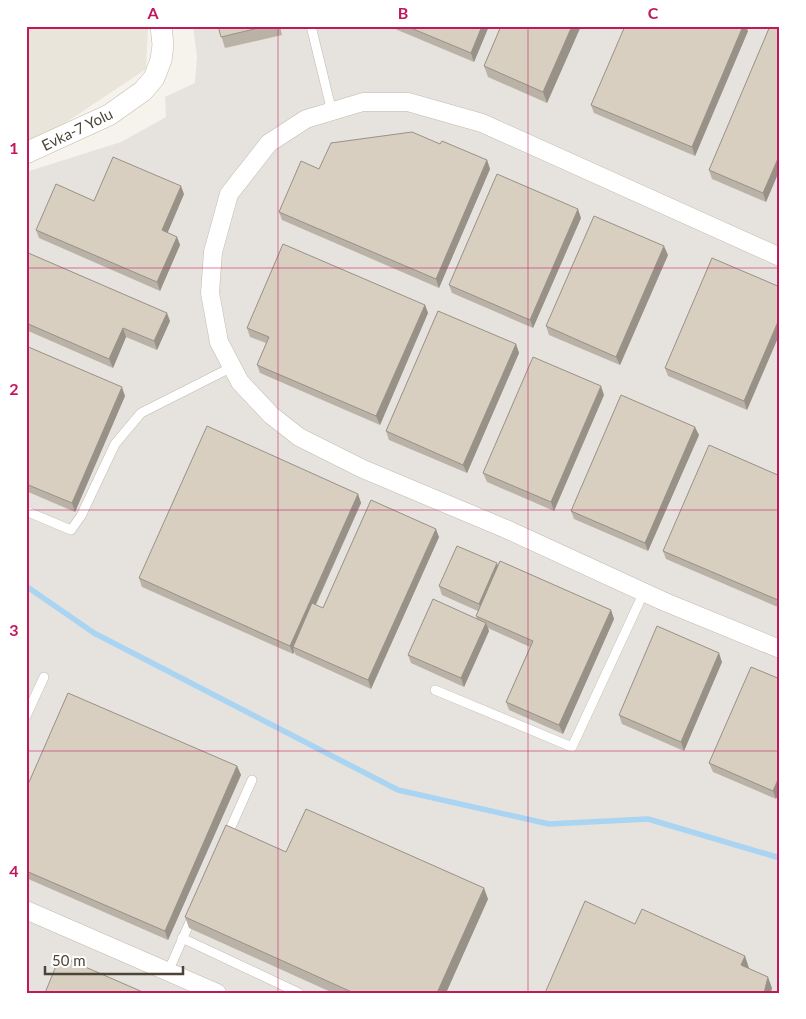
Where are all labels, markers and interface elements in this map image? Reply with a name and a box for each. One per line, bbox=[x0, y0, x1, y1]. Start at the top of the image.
text: A bbox=[146, 3, 159, 22]
text: B bbox=[398, 3, 408, 22]
text: C bbox=[648, 3, 659, 22]
street label: Evka-7 Yolu bbox=[39, 104, 115, 154]
text: 1 bbox=[9, 138, 19, 157]
text: 2 bbox=[9, 379, 19, 398]
text: 3 bbox=[9, 620, 19, 639]
text: 4 bbox=[9, 861, 19, 880]
scale bar bbox=[45, 944, 182, 976]
text: 50 m bbox=[52, 951, 86, 969]

